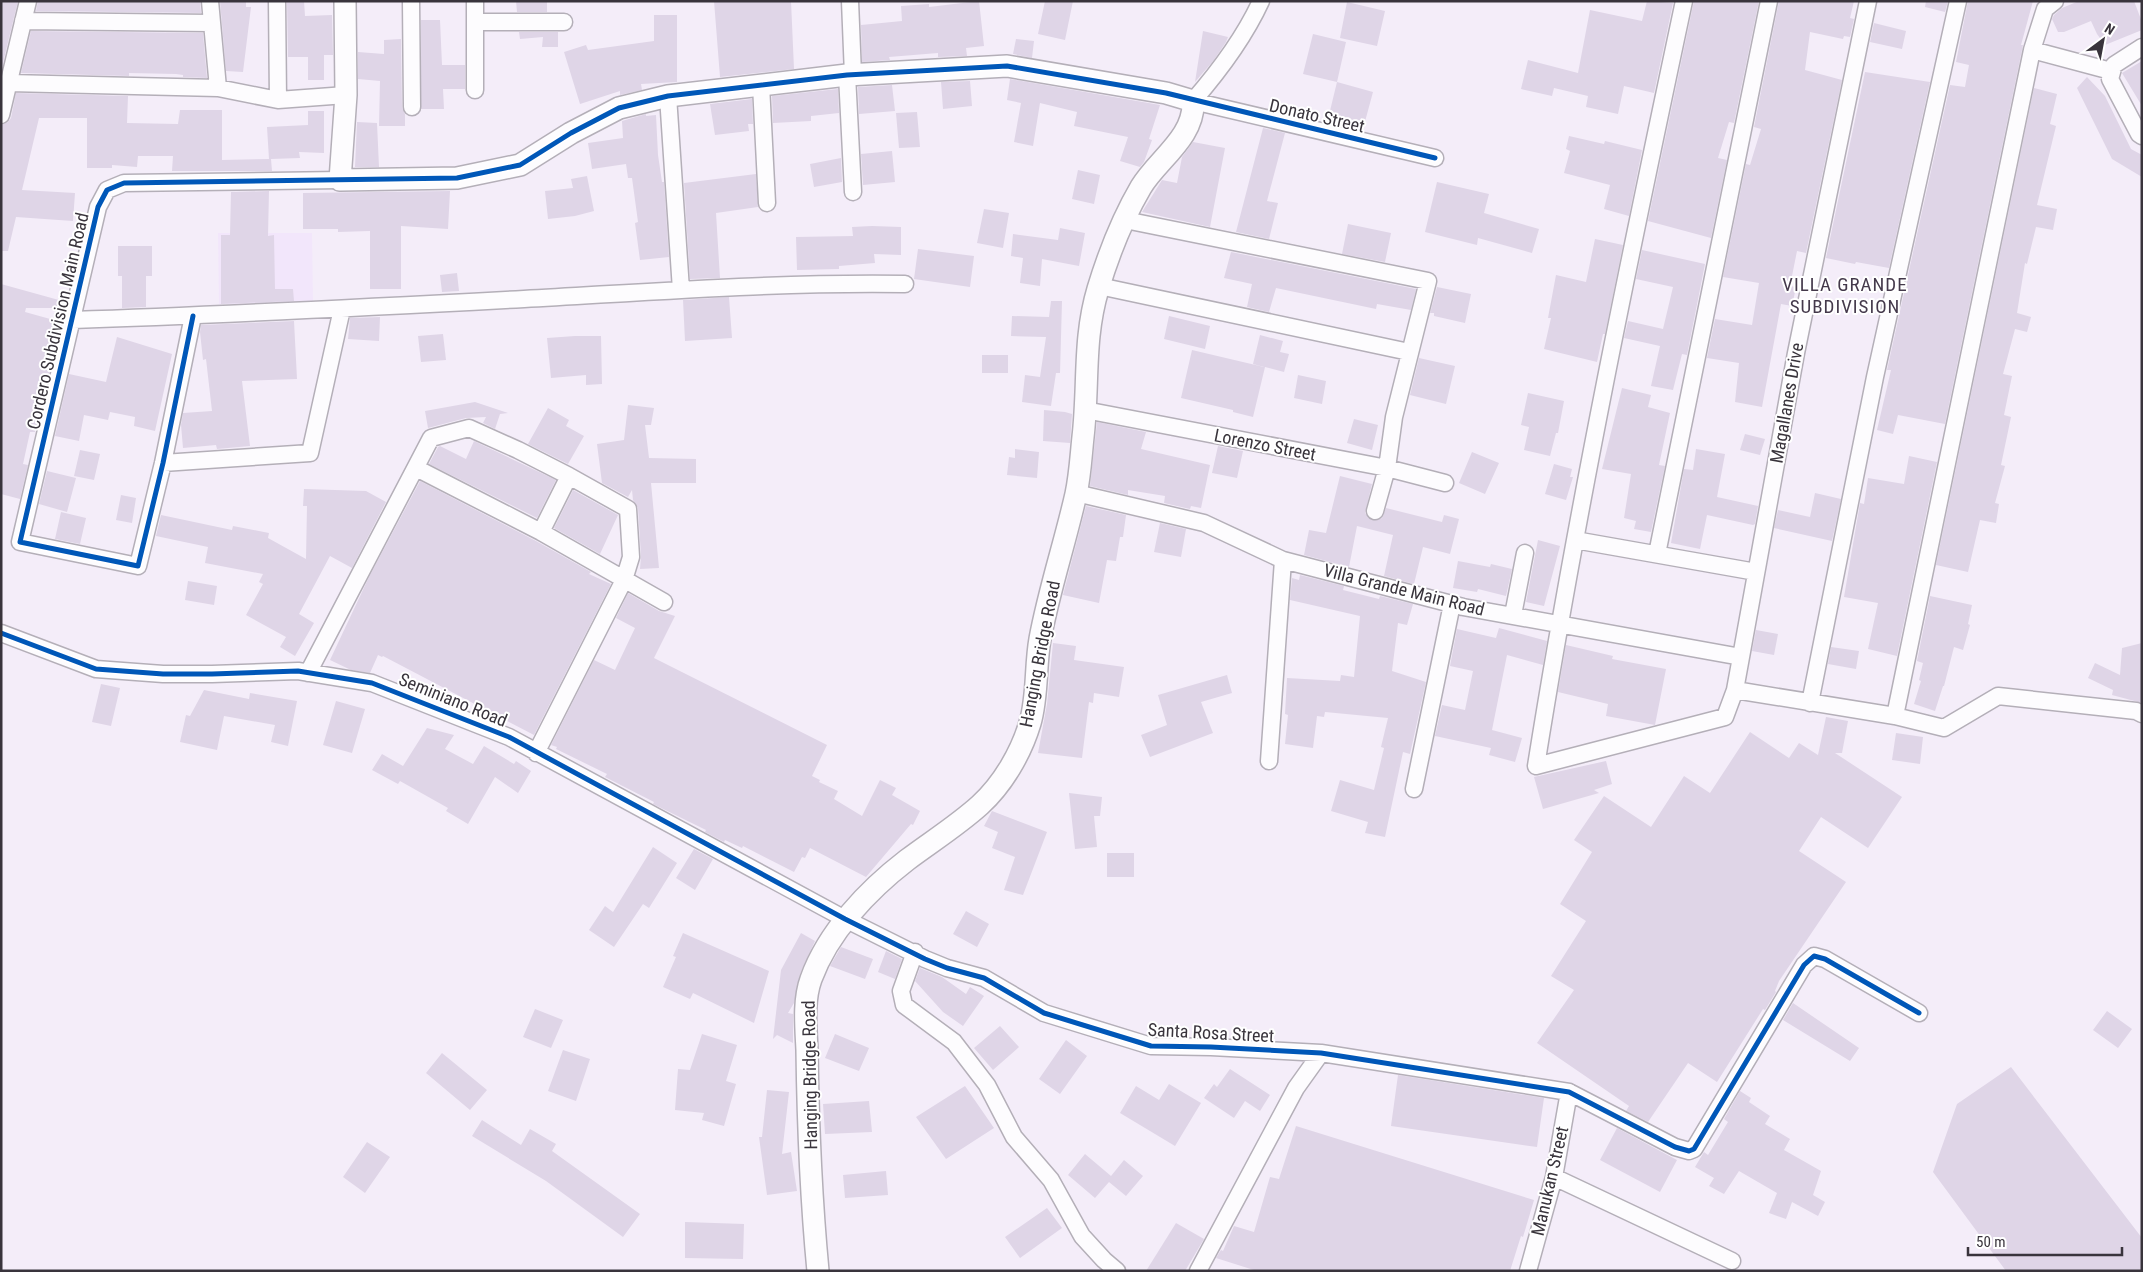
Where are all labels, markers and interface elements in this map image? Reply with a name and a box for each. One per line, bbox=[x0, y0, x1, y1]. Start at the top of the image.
north arrow bbox=[2078, 15, 2128, 65]
text: N bbox=[2102, 20, 2118, 38]
street label: Donato Street bbox=[1267, 94, 1367, 137]
street label: Cordero Subdivision Main Road bbox=[22, 210, 93, 431]
district label: VILLA GRANDE SUBDIVISION bbox=[1782, 273, 1908, 318]
street label: Magallanes Drive bbox=[1766, 341, 1807, 465]
street label: Lorenzo Street bbox=[1212, 424, 1318, 465]
street label: Villa Grande Main Road bbox=[1321, 559, 1487, 620]
street label: Hanging Bridge Road bbox=[1015, 579, 1064, 729]
street label: Seminiano Road bbox=[396, 668, 510, 731]
street label: Hanging Bridge Road bbox=[798, 1000, 821, 1150]
street label: Santa Rosa Street bbox=[1147, 1019, 1275, 1046]
street label: Manukan Street bbox=[1527, 1124, 1572, 1238]
scale bar bbox=[1968, 1224, 2122, 1256]
text: 50 m bbox=[1976, 1233, 2006, 1251]

